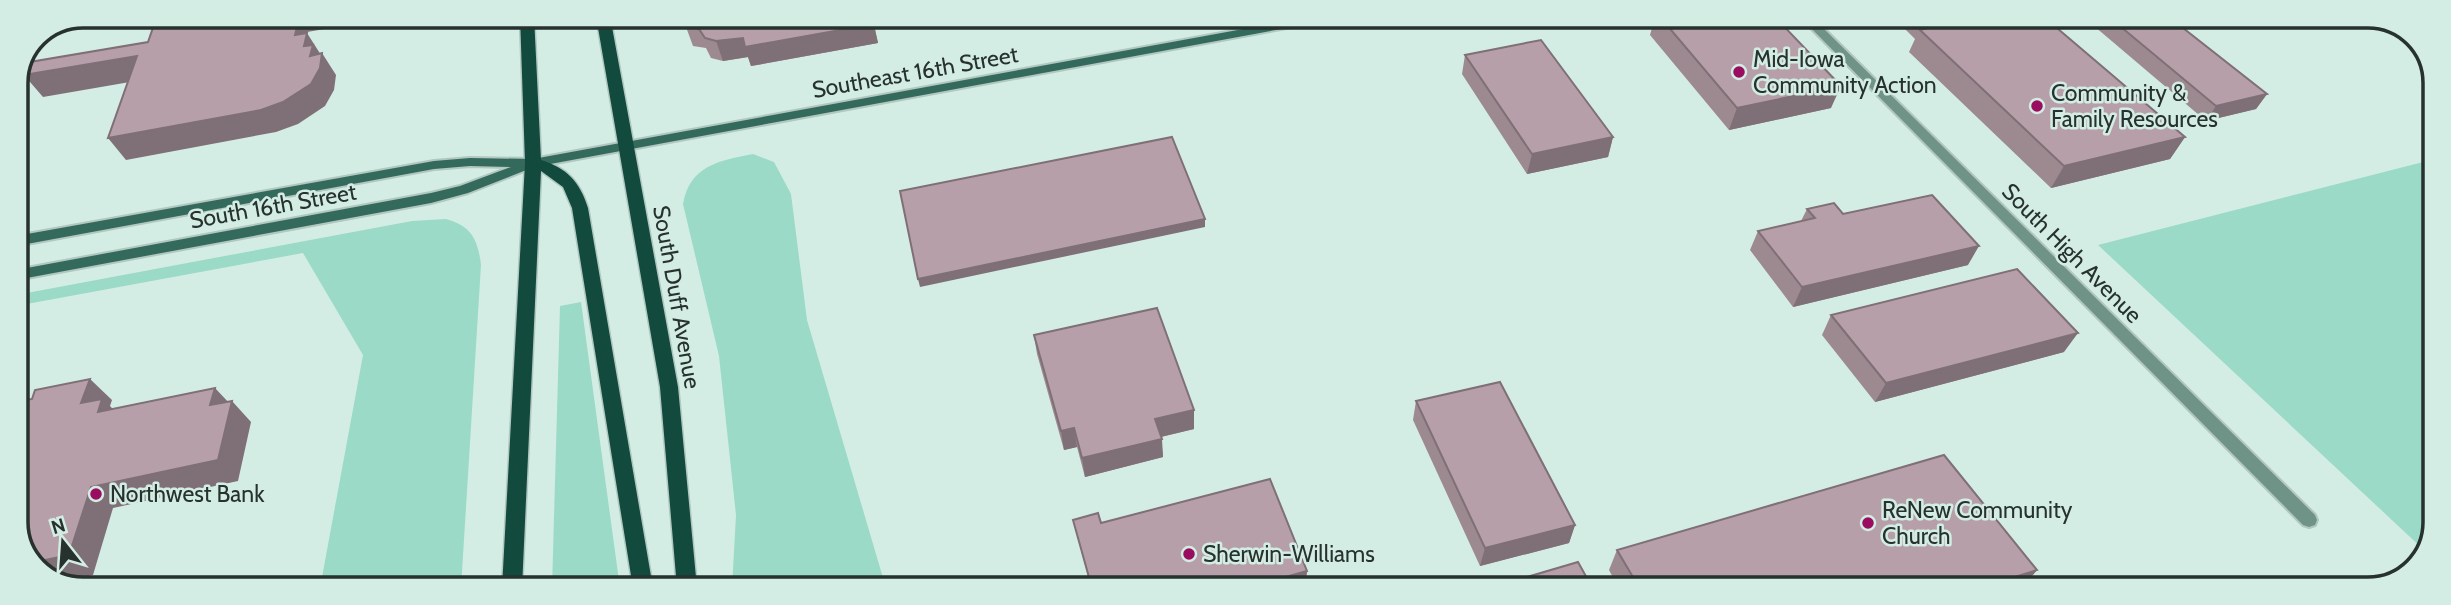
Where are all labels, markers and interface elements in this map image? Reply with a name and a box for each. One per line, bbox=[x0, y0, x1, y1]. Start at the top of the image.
street label: Southeast 16th Street bbox=[810, 40, 1020, 104]
place label: Mid-Iowa Community Action bbox=[1753, 45, 1937, 99]
marker: Mid-Iowa Community Action bbox=[1731, 64, 1747, 80]
place label: Community & Family Resources bbox=[2051, 79, 2218, 133]
marker: Community & Family Resources bbox=[2029, 98, 2045, 114]
street label: South High Avenue bbox=[1996, 177, 2148, 329]
street label: South 16th Street bbox=[188, 178, 359, 234]
street label: South Duff Avenue bbox=[647, 203, 707, 391]
place label: Northwest Bank bbox=[110, 480, 265, 508]
marker: Northwest Bank bbox=[88, 486, 104, 502]
place label: ReNew Community Church bbox=[1882, 496, 2073, 550]
north arrow bbox=[28, 507, 98, 577]
text: N bbox=[48, 513, 68, 539]
marker: ReNew Community Church bbox=[1860, 515, 1876, 531]
place label: Sherwin-Williams bbox=[1203, 540, 1375, 568]
marker: Sherwin-Williams bbox=[1181, 546, 1197, 562]

